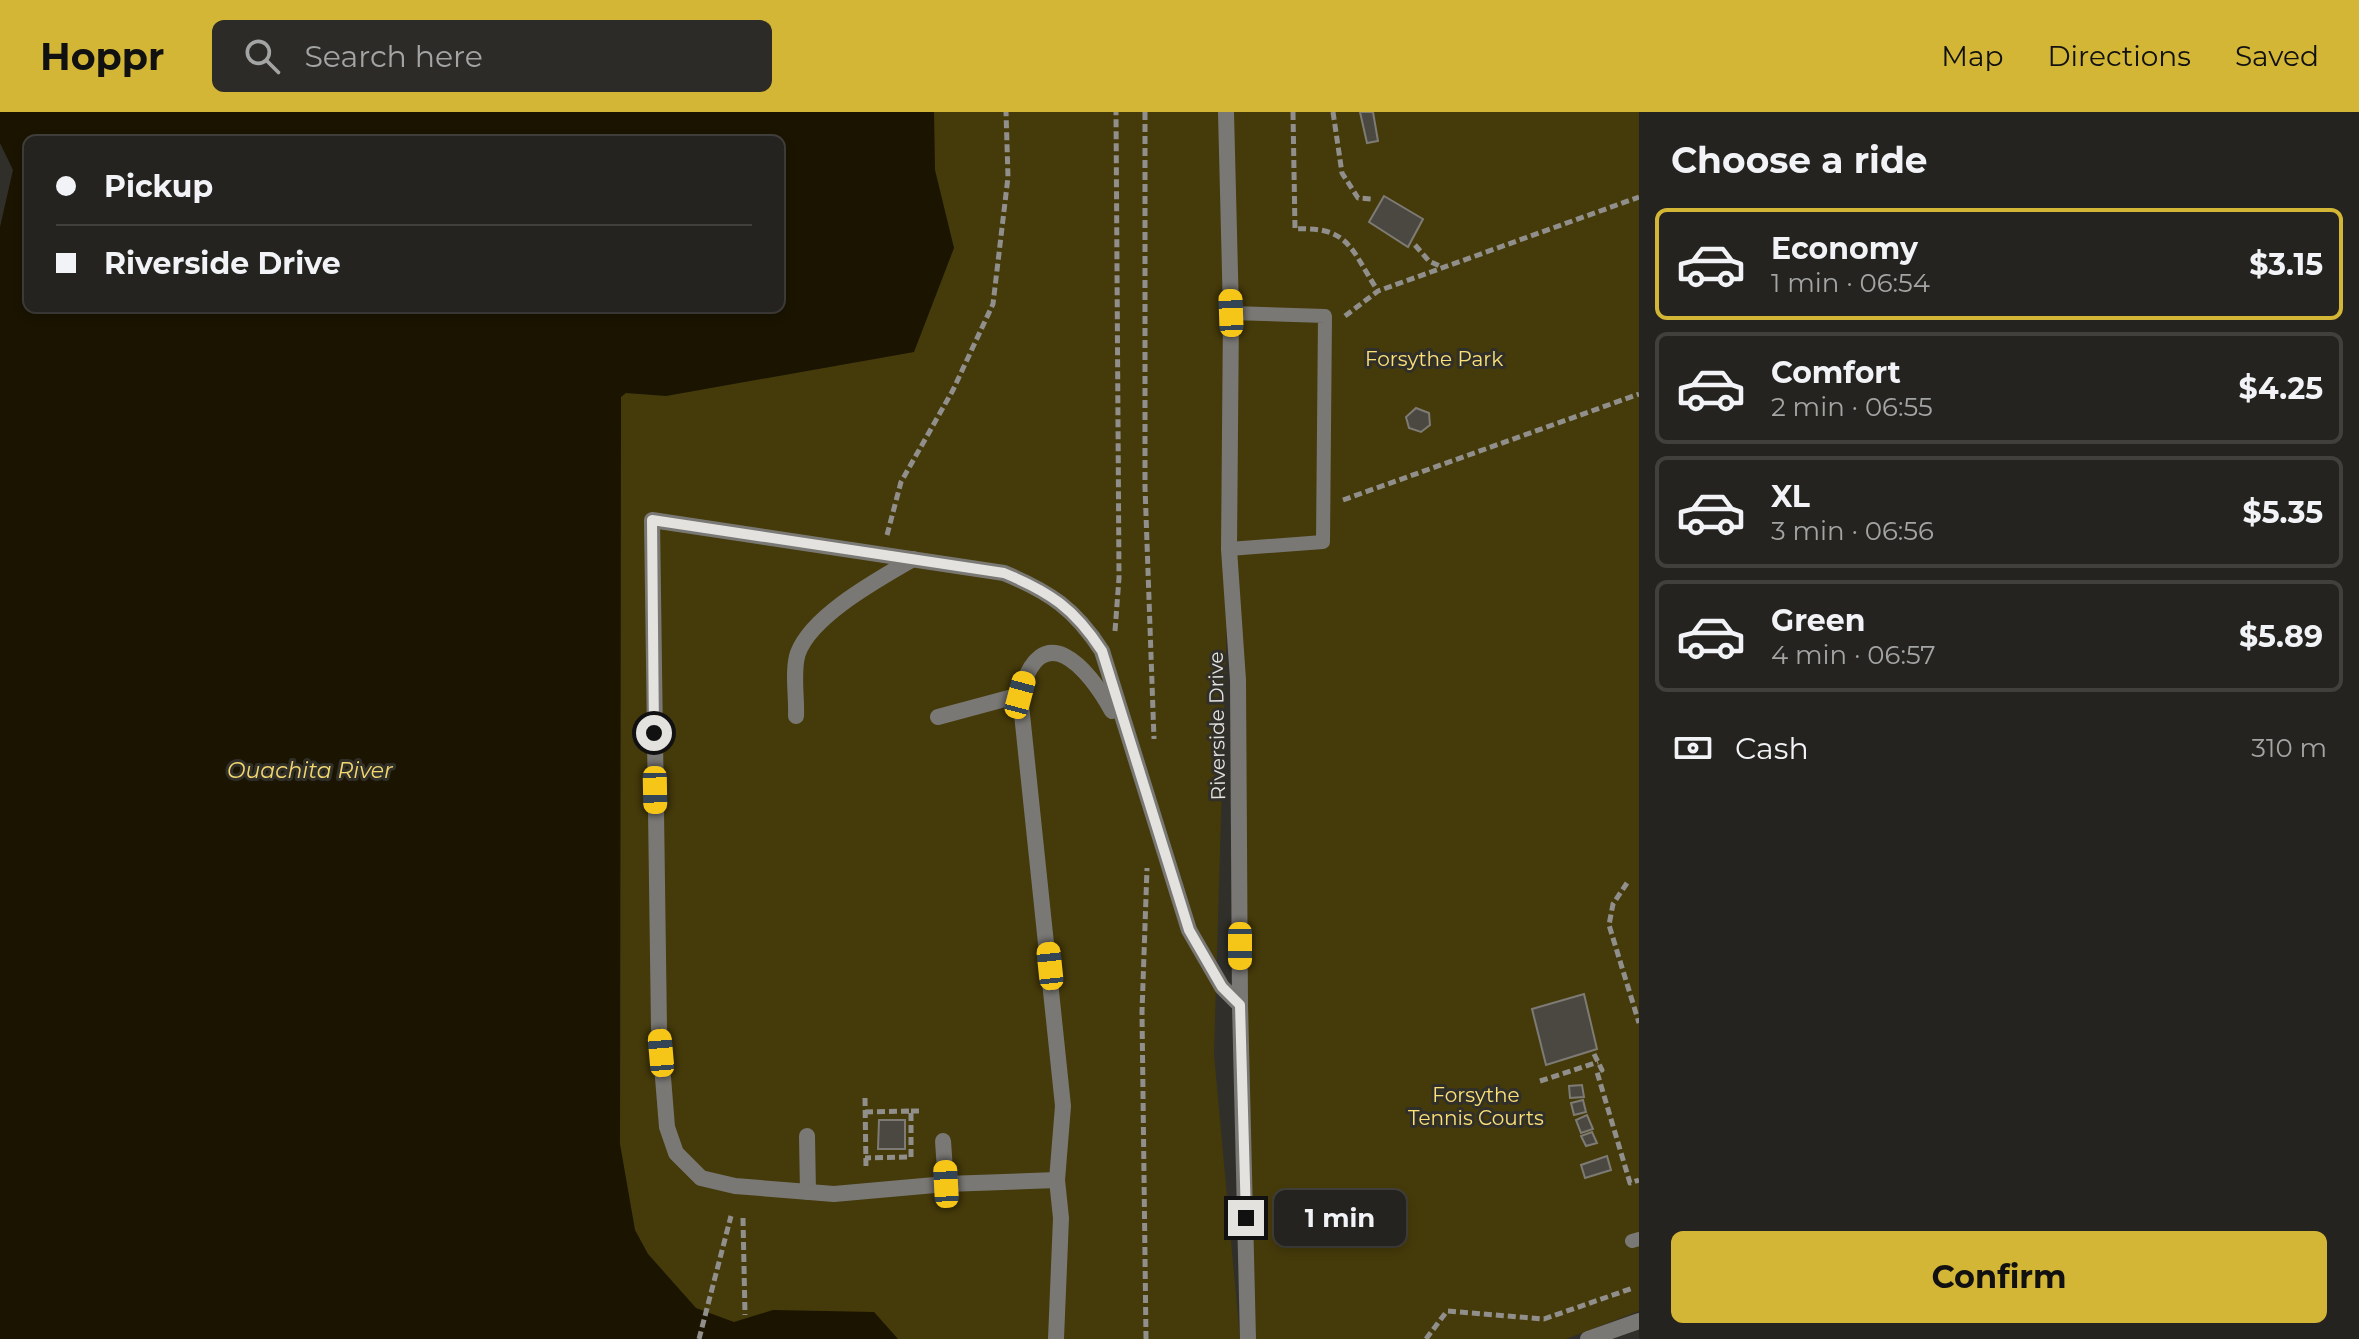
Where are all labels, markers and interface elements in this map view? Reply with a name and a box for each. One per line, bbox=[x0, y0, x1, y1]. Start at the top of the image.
search box bbox=[212, 20, 772, 92]
text: Hoppr bbox=[40, 33, 164, 80]
icon: search bbox=[240, 34, 284, 78]
text: Search here bbox=[304, 38, 483, 75]
text: Map bbox=[1941, 39, 2003, 73]
text: Directions bbox=[2047, 39, 2191, 73]
text: Saved bbox=[2235, 39, 2319, 73]
text: Choose a ride bbox=[1671, 138, 1928, 182]
text: Pickup bbox=[104, 168, 213, 205]
icon: car bbox=[1675, 228, 1747, 300]
text: Economy bbox=[1771, 230, 1918, 267]
text: Riverside Drive bbox=[104, 245, 341, 282]
text: $3.15 bbox=[2249, 246, 2323, 283]
text: 1 min · 06:54 bbox=[1771, 267, 1930, 299]
car bbox=[1218, 289, 1244, 337]
park label: Forsythe Park bbox=[1365, 347, 1503, 371]
icon: car bbox=[1675, 352, 1747, 424]
text: Comfort bbox=[1771, 354, 1901, 391]
text: $4.25 bbox=[2239, 370, 2323, 407]
text: 2 min · 06:55 bbox=[1771, 391, 1933, 423]
icon: car bbox=[1675, 476, 1747, 548]
text: XL bbox=[1771, 478, 1810, 515]
text: $5.35 bbox=[2243, 494, 2323, 531]
text: 3 min · 06:56 bbox=[1771, 515, 1934, 547]
icon: car bbox=[1675, 600, 1747, 672]
text: Green bbox=[1771, 602, 1865, 639]
text: $5.89 bbox=[2239, 618, 2323, 655]
text: 4 min · 06:57 bbox=[1771, 639, 1936, 671]
street label: Riverside Drive bbox=[1204, 651, 1230, 801]
car bbox=[1002, 669, 1038, 721]
route start bbox=[636, 715, 672, 751]
icon: cash bbox=[1671, 726, 1715, 770]
text: Cash bbox=[1735, 730, 1809, 767]
text: 310 m bbox=[2251, 732, 2327, 764]
water label: Ouachita River bbox=[227, 757, 394, 784]
car bbox=[643, 766, 667, 814]
car bbox=[1228, 922, 1252, 970]
car bbox=[1036, 941, 1064, 991]
car bbox=[647, 1028, 675, 1078]
park label: Forsythe Tennis Courts bbox=[1408, 1083, 1544, 1130]
car bbox=[933, 1159, 959, 1209]
callout: 1 min bbox=[1274, 1190, 1406, 1246]
route end bbox=[1228, 1200, 1264, 1236]
text: 1 min bbox=[1305, 1202, 1375, 1234]
button: Confirm bbox=[1671, 1231, 2327, 1323]

